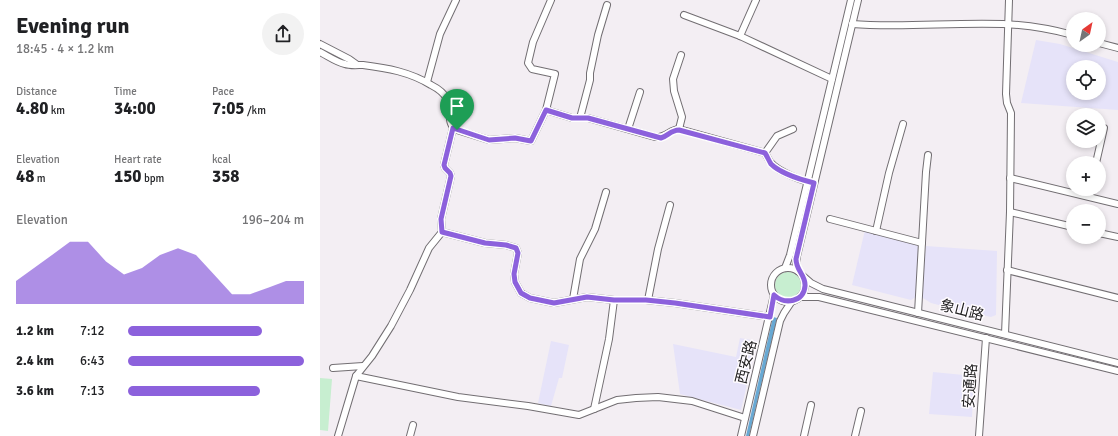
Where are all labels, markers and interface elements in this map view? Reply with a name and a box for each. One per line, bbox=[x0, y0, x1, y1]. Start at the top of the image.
text: Evening run bbox=[16, 12, 130, 39]
north arrow bbox=[1066, 12, 1106, 52]
map controls bbox=[1066, 12, 1106, 244]
button: share bbox=[262, 13, 304, 55]
text: 18:45 · 4 × 1.2 km bbox=[16, 41, 114, 57]
button: locate bbox=[1066, 60, 1106, 100]
text: Distance bbox=[16, 85, 57, 98]
text: Time bbox=[114, 85, 137, 98]
text: Pace bbox=[212, 85, 234, 98]
pin bbox=[440, 89, 474, 130]
icon: arrive bbox=[446, 95, 468, 117]
text: 4.80 bbox=[16, 98, 48, 119]
text: 34:00 bbox=[114, 98, 156, 119]
text: 7:05 bbox=[212, 98, 245, 119]
text: km bbox=[48, 104, 65, 117]
text: /km bbox=[245, 104, 266, 117]
button: layers bbox=[1066, 108, 1106, 148]
text: Elevation bbox=[16, 153, 60, 166]
text: Heart rate bbox=[114, 153, 162, 166]
text: kcal bbox=[212, 153, 231, 166]
button: + bbox=[1066, 156, 1106, 196]
text: 48 bbox=[16, 166, 34, 187]
text: 150 bbox=[114, 166, 142, 187]
text: 358 bbox=[212, 166, 240, 187]
text: m bbox=[34, 172, 46, 185]
text: bpm bbox=[142, 172, 164, 185]
button: − bbox=[1066, 204, 1106, 244]
text: Elevation bbox=[16, 212, 68, 228]
text: 196–204 m bbox=[242, 212, 304, 228]
street label: 象山路 bbox=[938, 296, 986, 324]
text: 1.2 km bbox=[16, 323, 54, 339]
text: 7:12 bbox=[80, 323, 105, 339]
street label: 西安路 bbox=[732, 338, 760, 386]
text: 2.4 km bbox=[16, 353, 54, 369]
text: 6:43 bbox=[80, 353, 105, 369]
street label: 安通路 bbox=[959, 363, 981, 409]
text: 3.6 km bbox=[16, 383, 54, 399]
text: 7:13 bbox=[80, 383, 105, 399]

